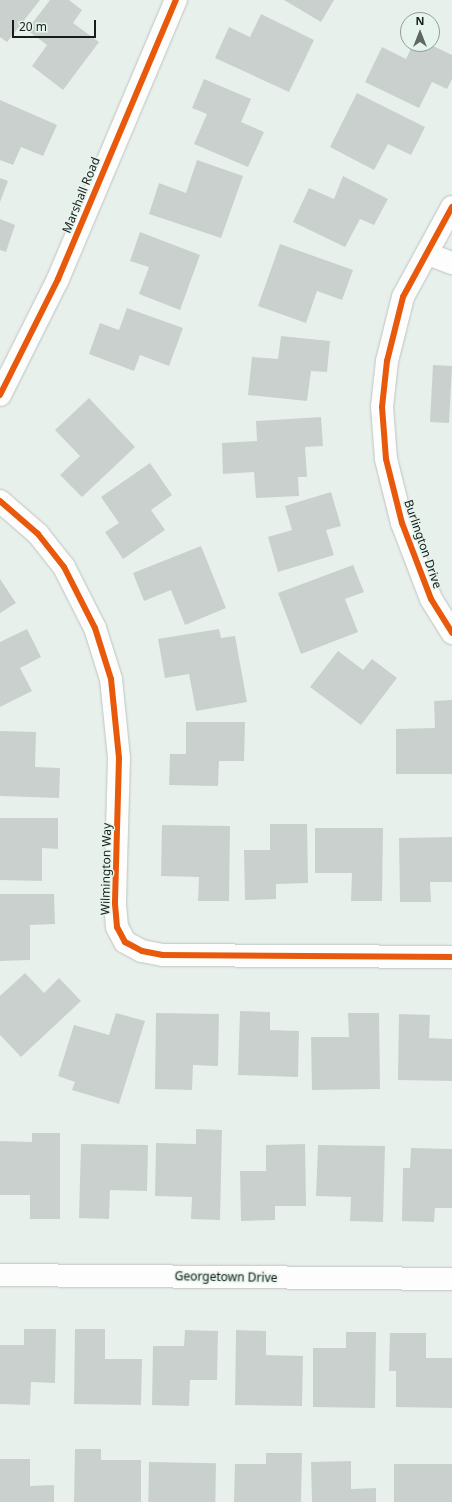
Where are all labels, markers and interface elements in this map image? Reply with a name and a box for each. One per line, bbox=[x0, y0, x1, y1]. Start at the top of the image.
scale bar bbox=[14, 12, 98, 38]
north arrow bbox=[400, 12, 440, 52]
text: N bbox=[416, 13, 424, 28]
text: 20 m bbox=[19, 18, 47, 35]
street label: Marshall Road bbox=[59, 155, 103, 235]
street label: Burlington Drive bbox=[401, 498, 445, 590]
street label: Wilmington Way bbox=[98, 823, 114, 915]
street label: Georgetown Drive bbox=[175, 1269, 277, 1285]

